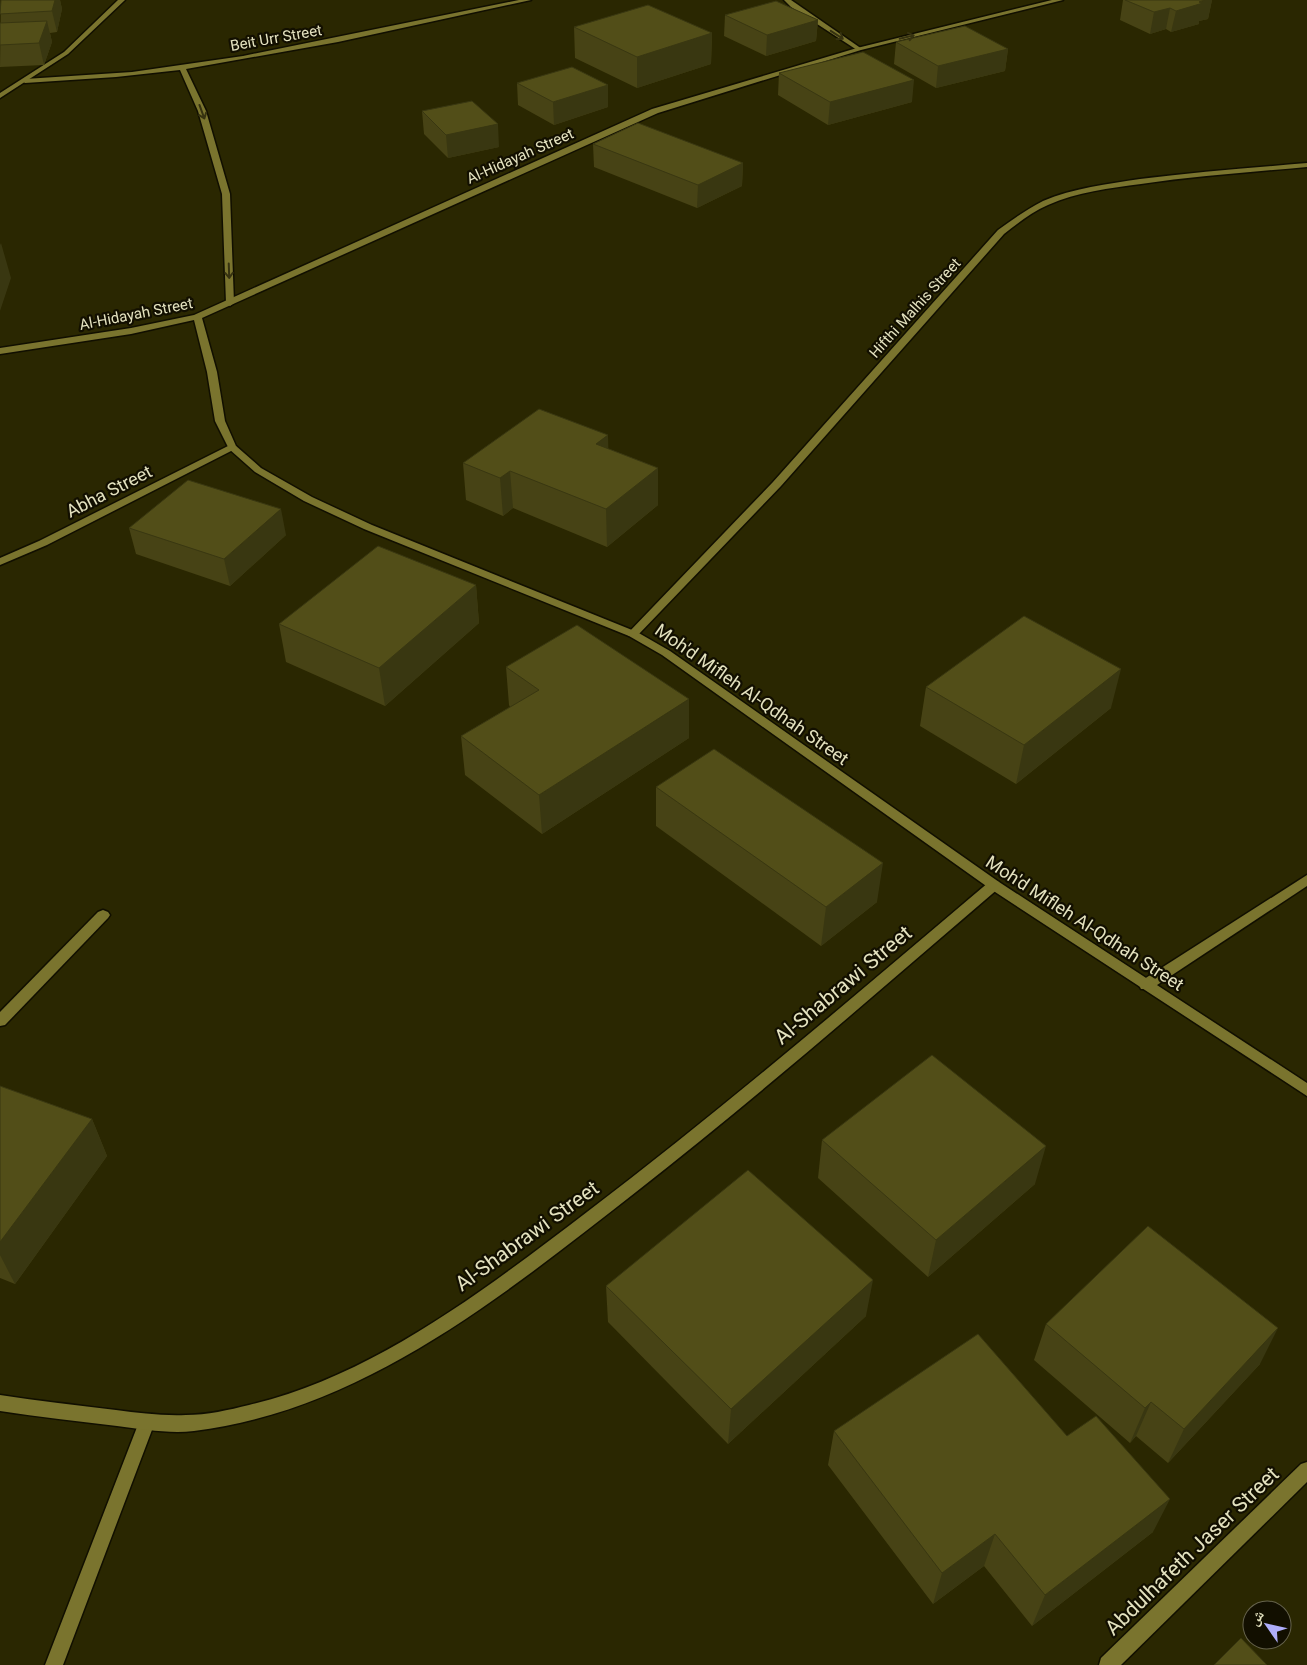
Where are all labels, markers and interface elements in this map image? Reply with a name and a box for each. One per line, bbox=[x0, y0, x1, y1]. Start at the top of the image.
street label: Beit Urr Street bbox=[229, 21, 323, 55]
one-way arrow bbox=[830, 29, 844, 40]
one-way arrow bbox=[898, 32, 914, 41]
one-way arrow bbox=[198, 104, 207, 119]
street label: Al-Hidayah Street bbox=[464, 124, 576, 188]
street label: Hifthi Malhis Street bbox=[866, 254, 965, 362]
one-way arrow bbox=[224, 262, 234, 278]
street label: Al-Hidayah Street bbox=[78, 294, 194, 334]
street label: Abha Street bbox=[63, 460, 156, 522]
street label: Moh'd Mifleh Al-Qdhah Street bbox=[651, 619, 853, 769]
street label: Moh'd Mifleh Al-Qdhah Street bbox=[982, 851, 1188, 995]
street label: Al-Shabrawi Street bbox=[770, 921, 916, 1049]
street label: Al-Shabrawi Street bbox=[451, 1176, 604, 1296]
street label: Abdulhafeth Jaser Street bbox=[1100, 1462, 1284, 1640]
north arrow bbox=[1242, 1600, 1292, 1650]
text: ش bbox=[1245, 1607, 1268, 1629]

